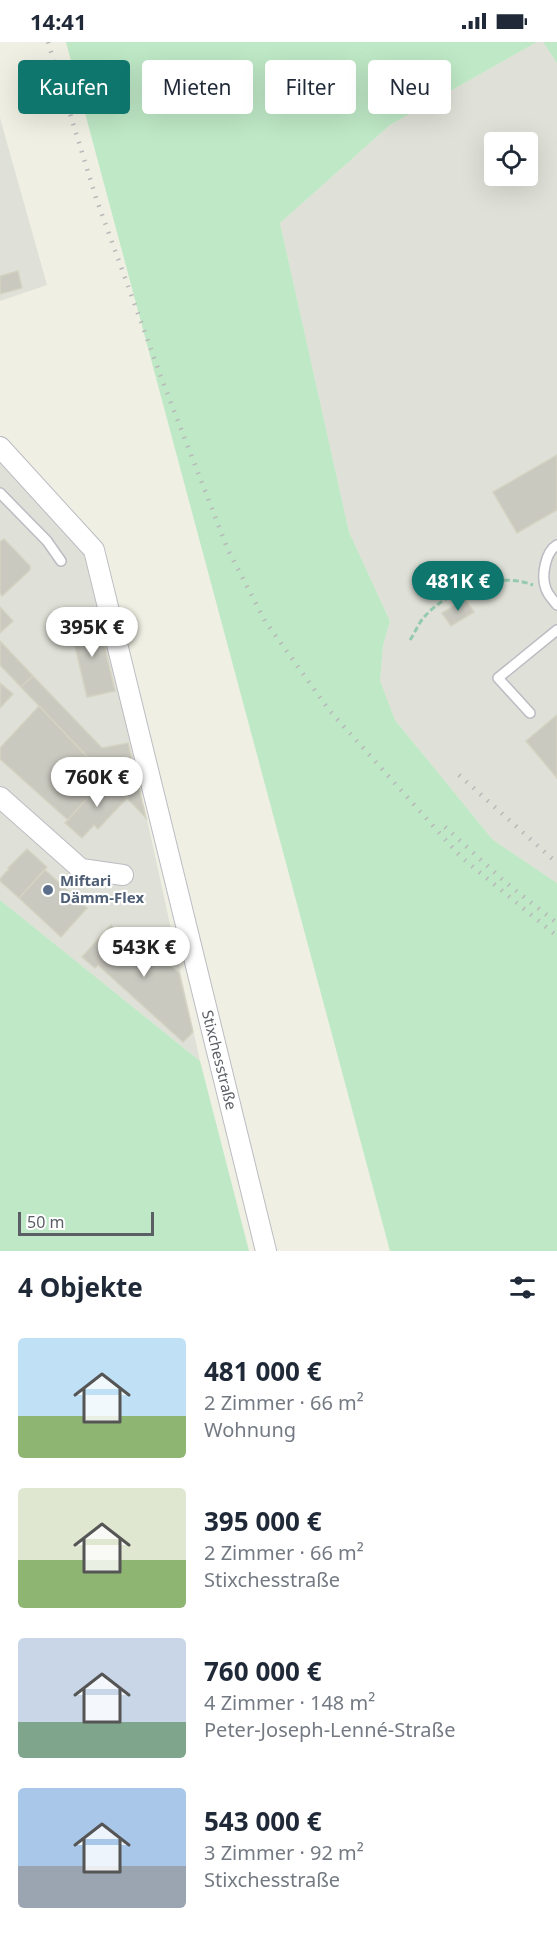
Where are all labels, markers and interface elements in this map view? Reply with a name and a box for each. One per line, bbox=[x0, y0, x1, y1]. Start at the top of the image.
text: 14:41 bbox=[30, 6, 87, 36]
chip: Kaufen bbox=[18, 60, 130, 114]
chip: Mieten bbox=[142, 60, 253, 114]
chip: Filter bbox=[265, 60, 356, 114]
chip: Neu bbox=[368, 60, 451, 114]
map controls bbox=[484, 132, 538, 186]
button: locate bbox=[484, 132, 538, 186]
pin: 481K € bbox=[409, 561, 507, 612]
text: 481K € bbox=[426, 567, 490, 594]
pin: 395K € bbox=[43, 607, 141, 658]
text: 395K € bbox=[60, 613, 124, 640]
pin: 760K € bbox=[48, 757, 146, 808]
text: 760K € bbox=[65, 763, 129, 790]
place label: Miftari Dämm-Flex bbox=[60, 870, 144, 907]
marker: Miftari Dämm-Flex bbox=[41, 883, 55, 897]
pin: 543K € bbox=[95, 927, 193, 978]
text: 543K € bbox=[112, 933, 176, 960]
street label: Stixchesstraße bbox=[198, 1008, 242, 1112]
scale bar bbox=[18, 1209, 154, 1236]
text: 50 m bbox=[27, 1211, 64, 1233]
text: 4 Objekte bbox=[18, 1269, 143, 1305]
icon: filters bbox=[506, 1271, 539, 1304]
text: 481 000 € bbox=[204, 1353, 322, 1389]
icon: home bbox=[66, 1362, 138, 1434]
text: 2 Zimmer · 66 m² bbox=[204, 1389, 364, 1416]
text: Wohnung bbox=[204, 1416, 296, 1443]
text: 395 000 € bbox=[204, 1503, 322, 1539]
icon: home bbox=[66, 1512, 138, 1584]
text: 2 Zimmer · 66 m² bbox=[204, 1539, 364, 1566]
text: Stixchesstraße bbox=[204, 1566, 340, 1593]
text: 760 000 € bbox=[204, 1653, 322, 1689]
icon: home bbox=[66, 1662, 138, 1734]
text: 4 Zimmer · 148 m² bbox=[204, 1689, 375, 1716]
text: Peter-Joseph-Lenné-Straße bbox=[204, 1716, 455, 1743]
text: 543 000 € bbox=[204, 1803, 322, 1839]
icon: home bbox=[66, 1812, 138, 1884]
text: 3 Zimmer · 92 m² bbox=[204, 1839, 364, 1866]
text: Stixchesstraße bbox=[204, 1866, 340, 1893]

